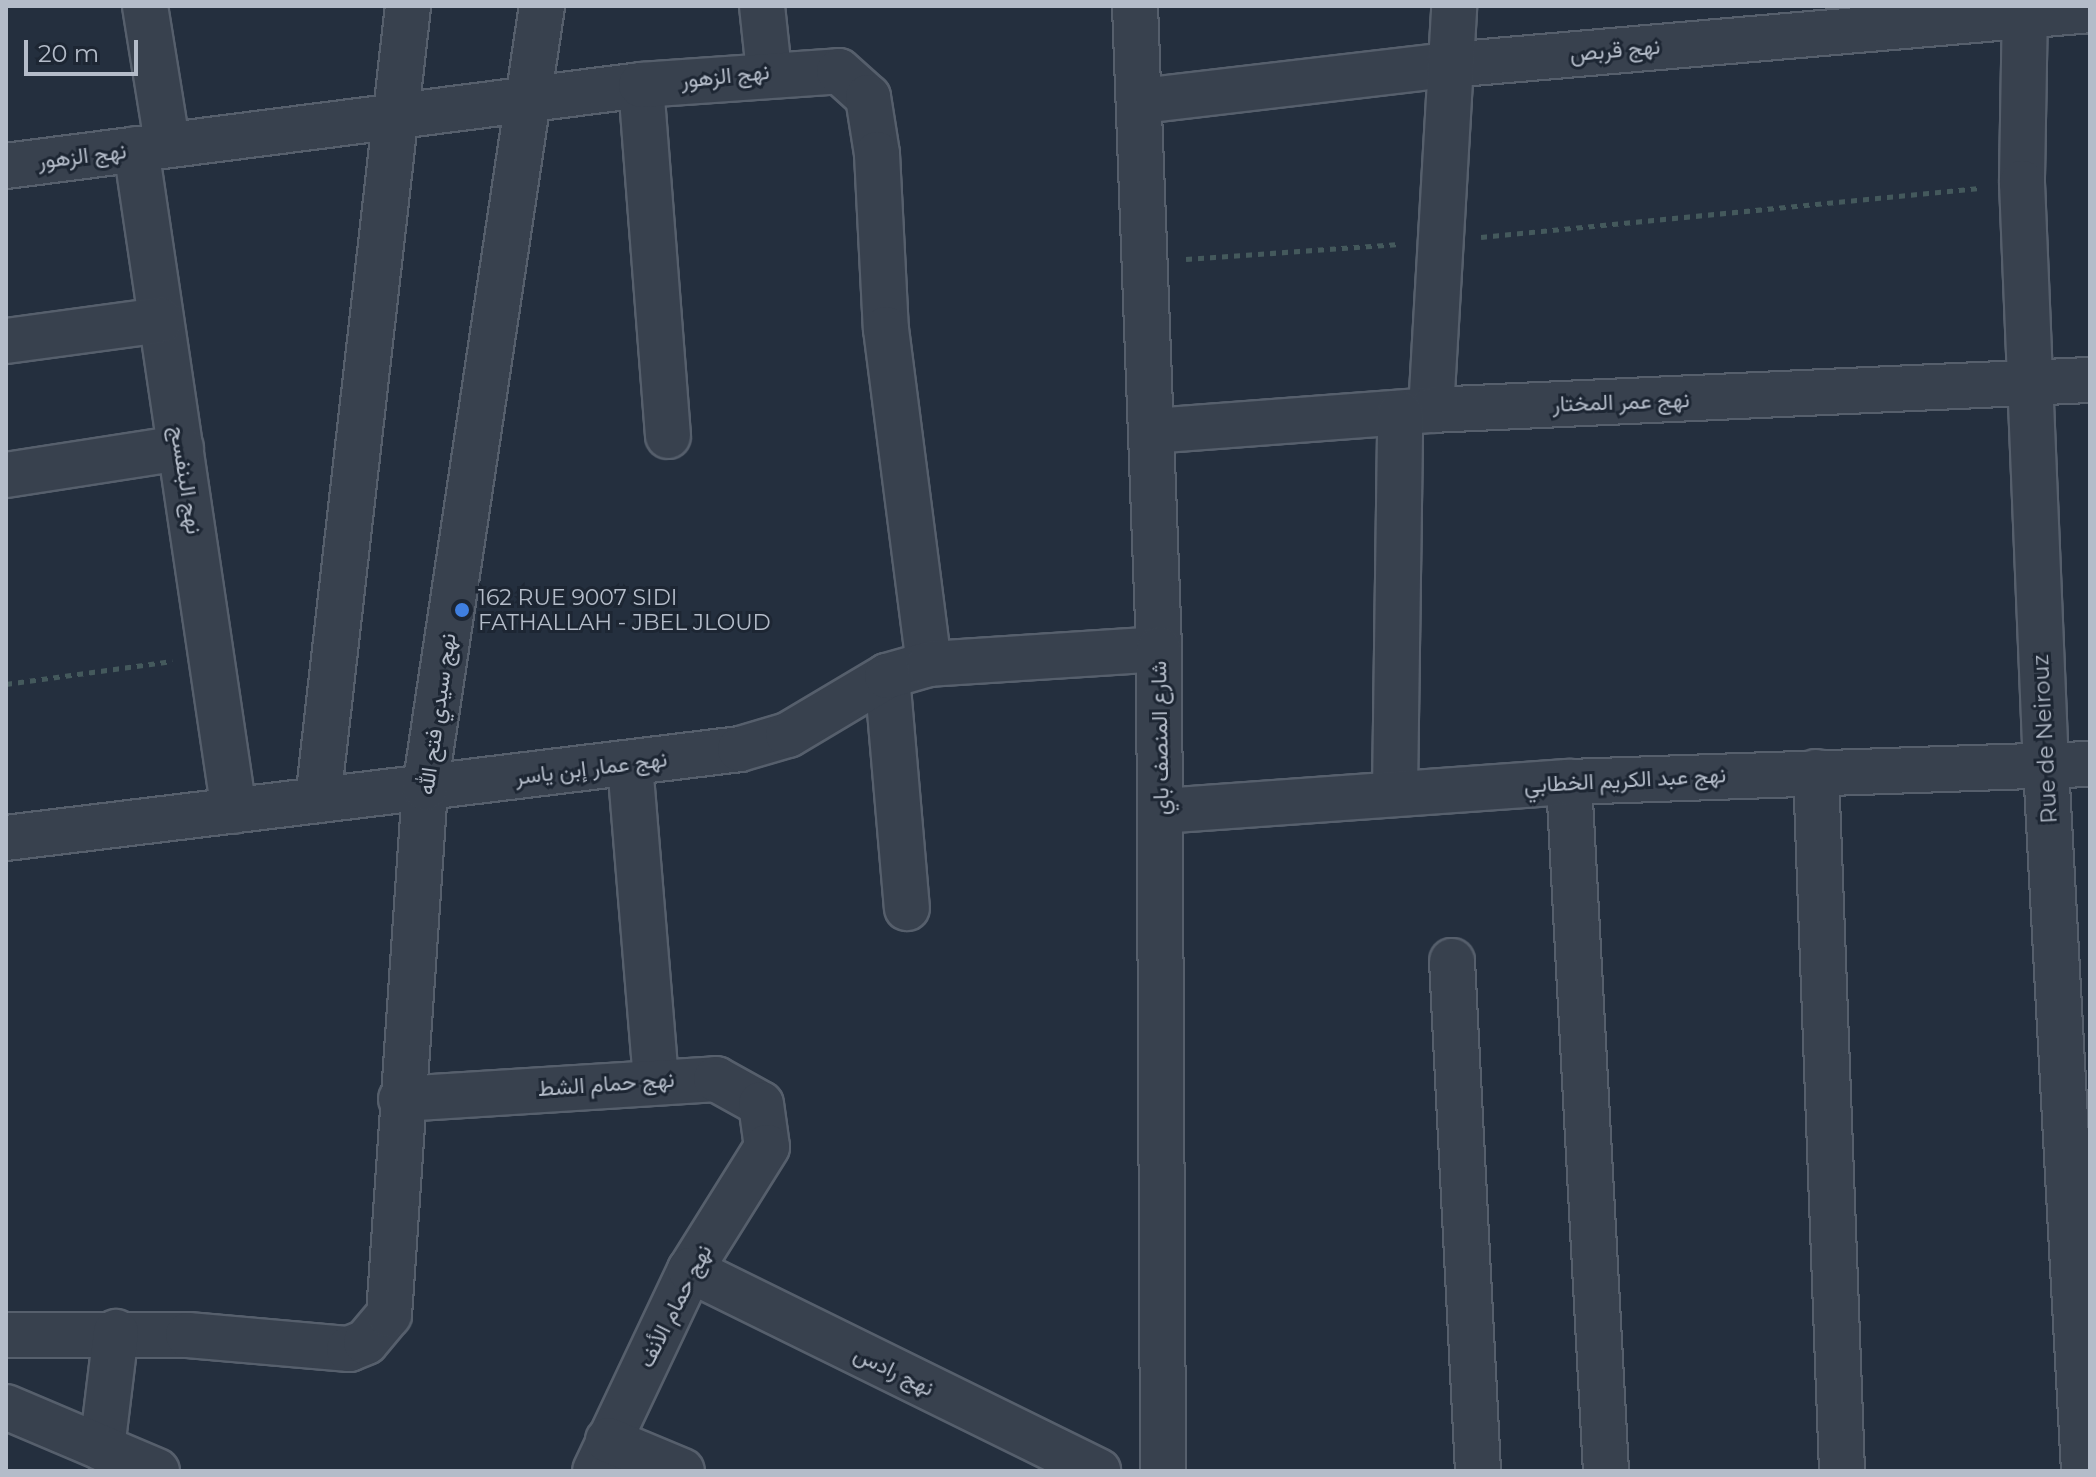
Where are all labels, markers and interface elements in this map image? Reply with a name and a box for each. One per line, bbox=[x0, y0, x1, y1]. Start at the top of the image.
scale bar bbox=[28, 24, 142, 74]
street label: نهج قربص bbox=[1569, 33, 1661, 67]
text: 20 m bbox=[38, 39, 99, 68]
street label: نهج الزهور bbox=[679, 58, 771, 94]
street label: نهج الزهور bbox=[36, 137, 128, 175]
street label: نهج عمر المختار bbox=[1552, 386, 1690, 418]
street label: نهج البنفسج bbox=[164, 424, 208, 536]
place label: 162 RUE 9007 SIDI FATHALLAH - JBEL JLOUD bbox=[478, 584, 771, 636]
marker: 162 RUE 9007 SIDI FATHALLAH - JBEL JLOUD bbox=[453, 601, 471, 619]
street label: نهج سيدي فتح الله bbox=[413, 631, 461, 797]
street label: Rue de Neirouz bbox=[2027, 654, 2063, 824]
street label: شارع المنصف باي bbox=[1145, 661, 1175, 815]
street label: نهج عمار إبن ياسر bbox=[513, 746, 669, 790]
street label: نهج عبد الكريم الخطابي bbox=[1523, 762, 1727, 798]
street label: نهج حمام الشط bbox=[537, 1066, 675, 1102]
street label: نهج حمام الأنف bbox=[633, 1240, 717, 1372]
street label: نهج رادس bbox=[850, 1340, 938, 1402]

